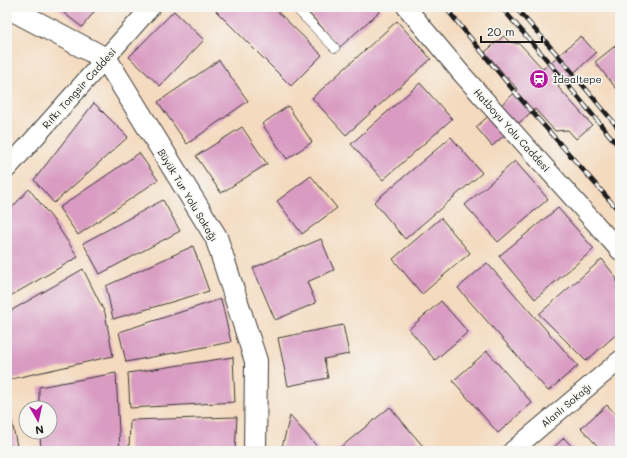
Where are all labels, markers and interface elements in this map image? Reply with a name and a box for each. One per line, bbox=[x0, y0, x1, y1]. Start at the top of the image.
scale bar bbox=[481, 18, 542, 44]
text: 20 m bbox=[487, 23, 515, 39]
street label: Rıfkı Tongsir Caddesi bbox=[39, 45, 119, 131]
station icon: İdealtepe bbox=[528, 68, 550, 90]
place label: İdealtepe bbox=[553, 72, 602, 86]
street label: Hatboyu Yolu Caddesi bbox=[471, 85, 553, 175]
street label: Büyük Tur Yolu Sokağı bbox=[155, 146, 221, 244]
street label: Alanlı Sokağı bbox=[538, 380, 594, 430]
north arrow bbox=[18, 400, 58, 440]
text: N bbox=[34, 422, 45, 438]

